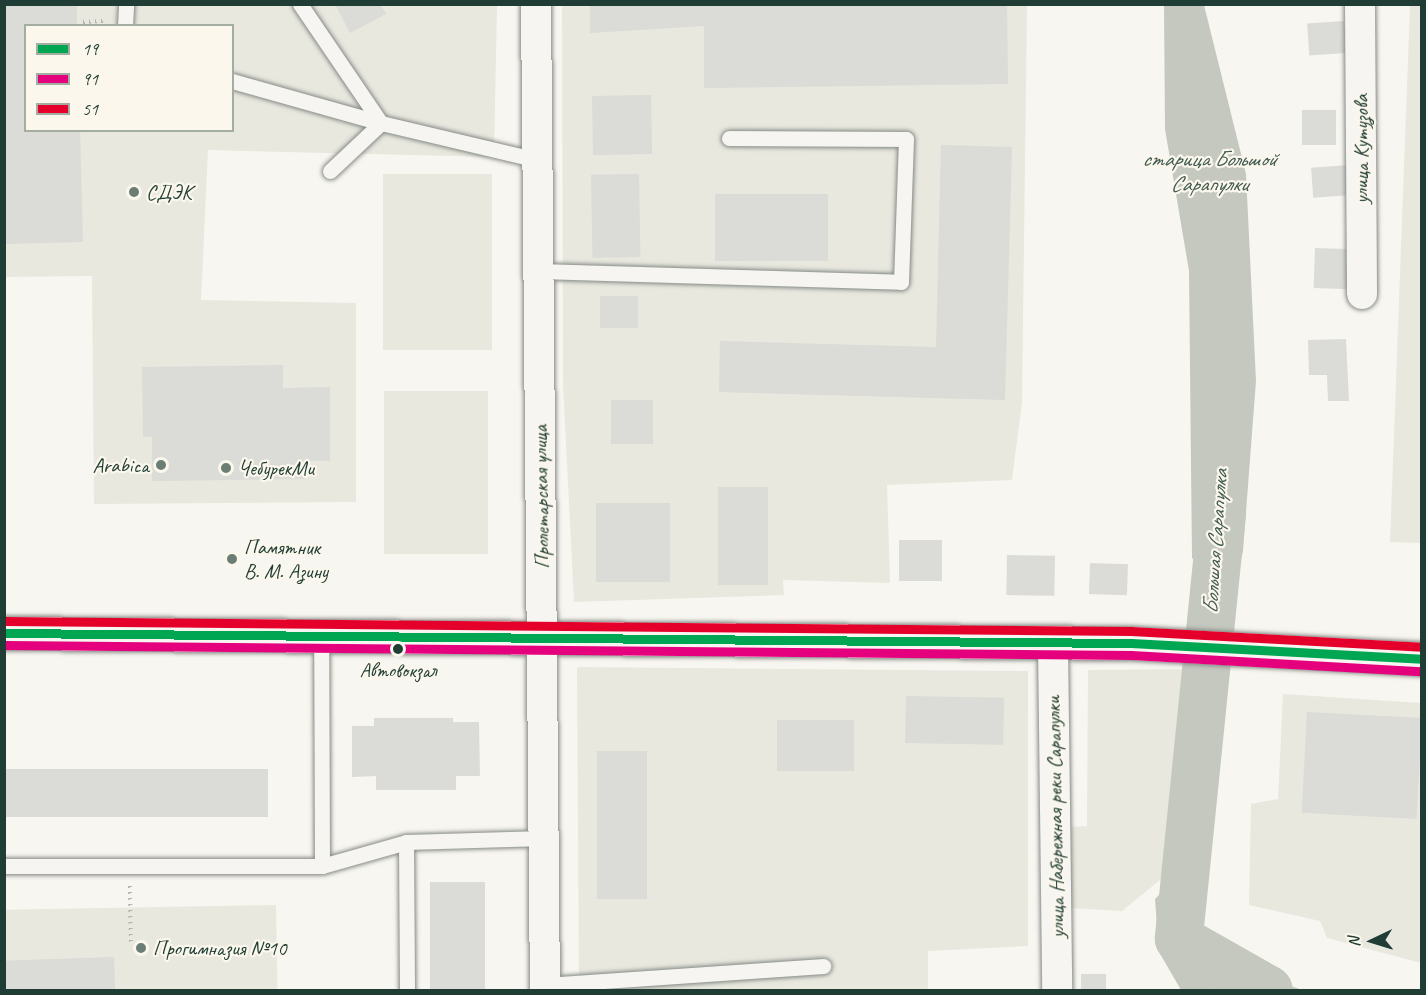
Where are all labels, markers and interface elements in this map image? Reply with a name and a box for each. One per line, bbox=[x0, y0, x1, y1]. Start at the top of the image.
legend bbox=[24, 24, 234, 132]
text: 19 bbox=[82, 38, 98, 60]
text: 91 bbox=[82, 68, 98, 90]
street label: улица Кутузова bbox=[1348, 94, 1374, 204]
text: 51 bbox=[82, 98, 98, 120]
water label: старица Большой Сарапулки bbox=[1142, 146, 1276, 198]
place label: СДЭК bbox=[146, 179, 192, 205]
marker: СДЭК bbox=[127, 185, 141, 199]
street label: Пролетарская улица bbox=[527, 424, 555, 570]
place label: Arabica bbox=[93, 452, 149, 478]
place label: ЧебурекМи bbox=[238, 455, 314, 481]
marker: Arabica bbox=[154, 458, 168, 472]
marker: ЧебурекМи bbox=[219, 461, 233, 475]
water label: Большая Сарапулка bbox=[1198, 469, 1234, 615]
place label: Памятник В. М. Азину bbox=[244, 534, 328, 584]
marker: Памятник В. М. Азину bbox=[225, 552, 239, 566]
marker: Автовокзал bbox=[392, 643, 404, 655]
place label: Автовокзал bbox=[360, 658, 436, 682]
street label: улица Набережная реки Сарапулки bbox=[1040, 695, 1070, 939]
north arrow bbox=[1342, 911, 1402, 971]
place label: Прогимназия №10 bbox=[153, 935, 287, 961]
text: N bbox=[1344, 937, 1364, 948]
marker: Прогимназия №10 bbox=[134, 941, 148, 955]

